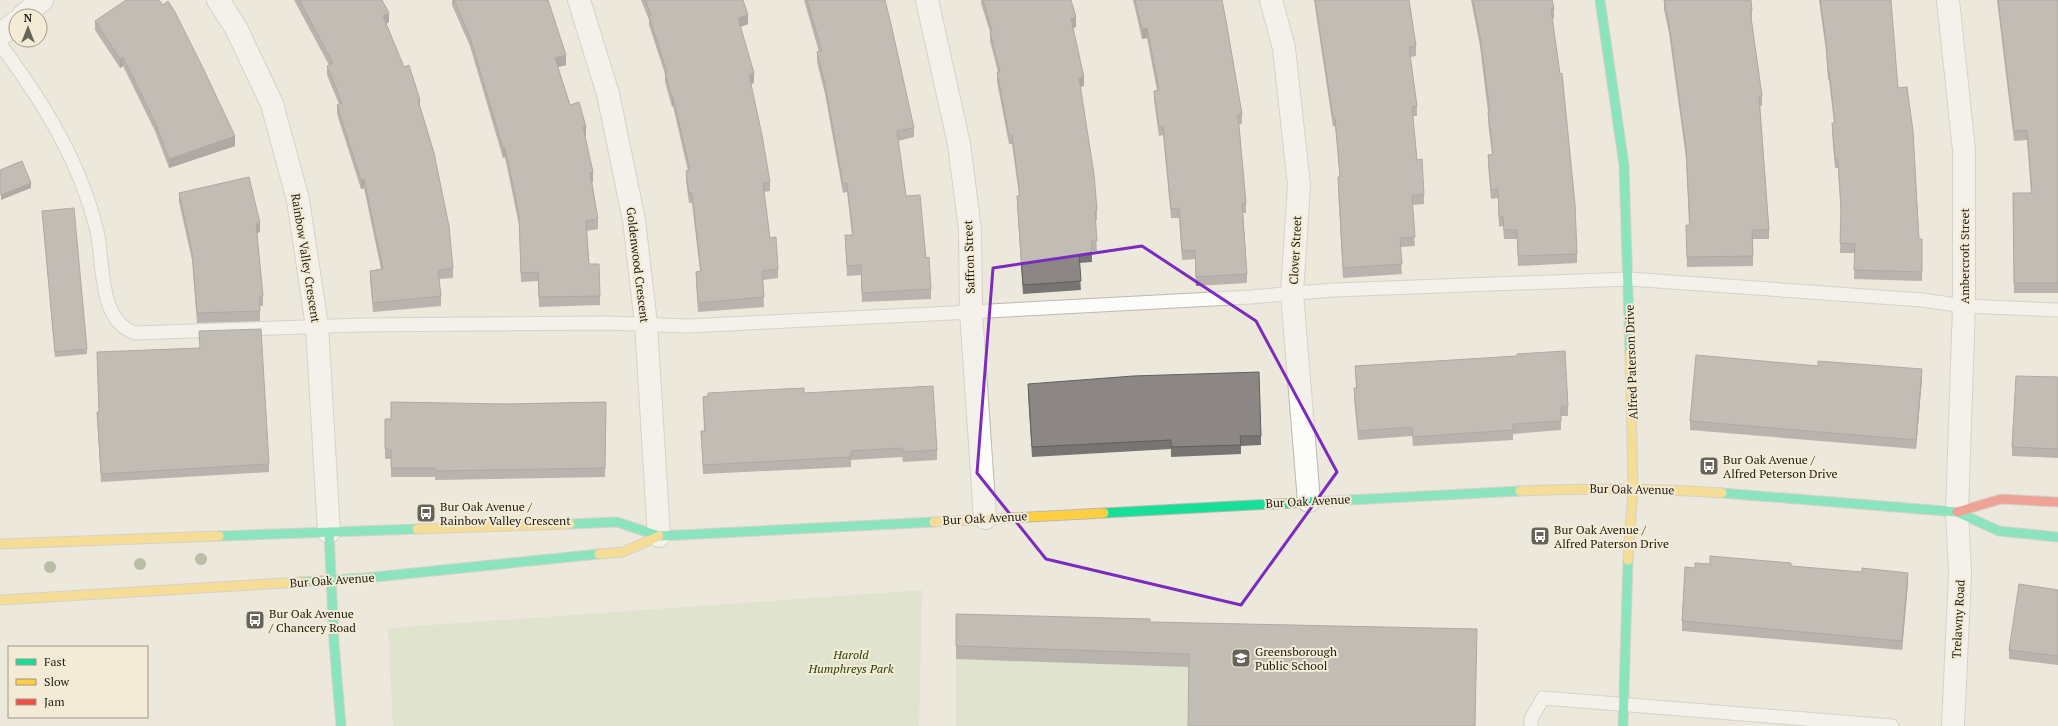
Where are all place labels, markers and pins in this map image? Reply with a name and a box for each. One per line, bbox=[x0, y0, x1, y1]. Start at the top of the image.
place label: Bur Oak Avenue / Alfred Peterson Drive bbox=[1723, 452, 1838, 481]
bus stop icon: Bur Oak Avenue / Alfred Peterson Drive bbox=[1698, 455, 1720, 477]
place label: Bur Oak Avenue / Rainbow Valley Crescent bbox=[440, 499, 571, 528]
bus stop icon: Bur Oak Avenue / Rainbow Valley Crescent bbox=[415, 502, 437, 524]
place label: Bur Oak Avenue / Alfred Paterson Drive bbox=[1554, 522, 1669, 551]
bus stop icon: Bur Oak Avenue / Alfred Paterson Drive bbox=[1529, 525, 1551, 547]
place label: Bur Oak Avenue / Chancery Road bbox=[268, 606, 356, 635]
bus stop icon: Bur Oak Avenue / Chancery Road bbox=[244, 609, 266, 631]
place label: Greensborough Public School bbox=[1255, 644, 1337, 673]
school or university icon: Greensborough Public School bbox=[1230, 647, 1252, 669]

